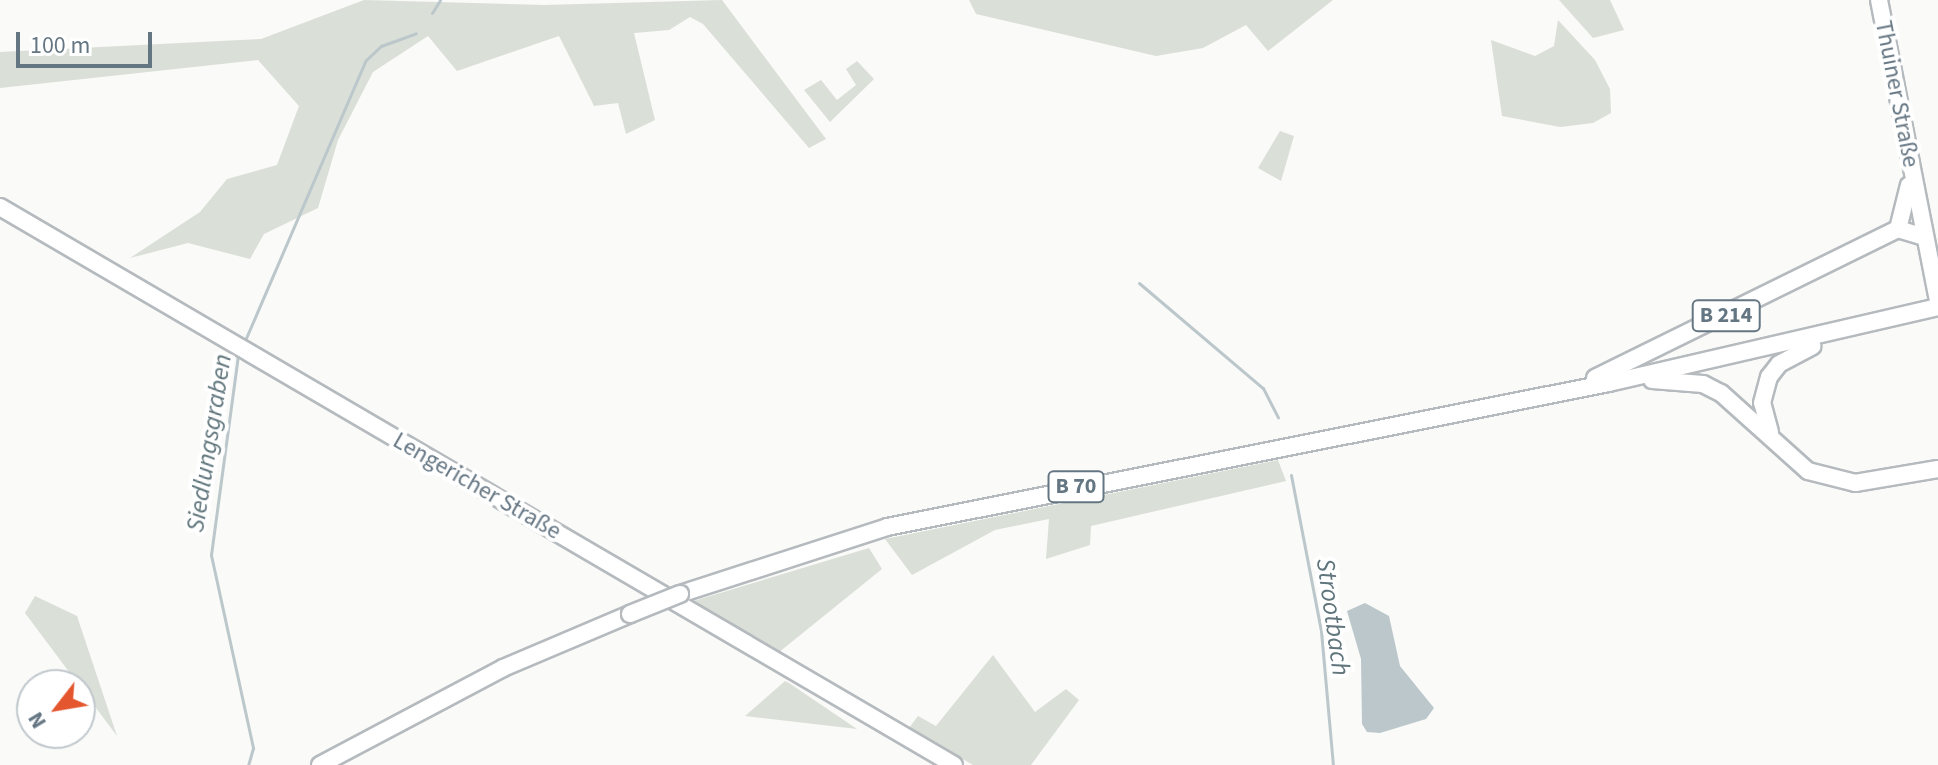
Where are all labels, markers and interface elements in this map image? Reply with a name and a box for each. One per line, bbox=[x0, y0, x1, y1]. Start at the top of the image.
scale bar bbox=[20, 16, 156, 66]
street label: Thuiner Straße bbox=[1869, 18, 1925, 170]
text: 100 m bbox=[30, 28, 90, 63]
road number: B 214 bbox=[1690, 298, 1762, 334]
water label: Siedlungsgraben bbox=[180, 352, 238, 534]
street label: Lengericher Straße bbox=[388, 426, 566, 546]
road number: B 70 bbox=[1046, 469, 1106, 505]
water label: Strootbach bbox=[1309, 556, 1357, 678]
north arrow bbox=[16, 669, 96, 749]
text: N bbox=[20, 706, 55, 735]

